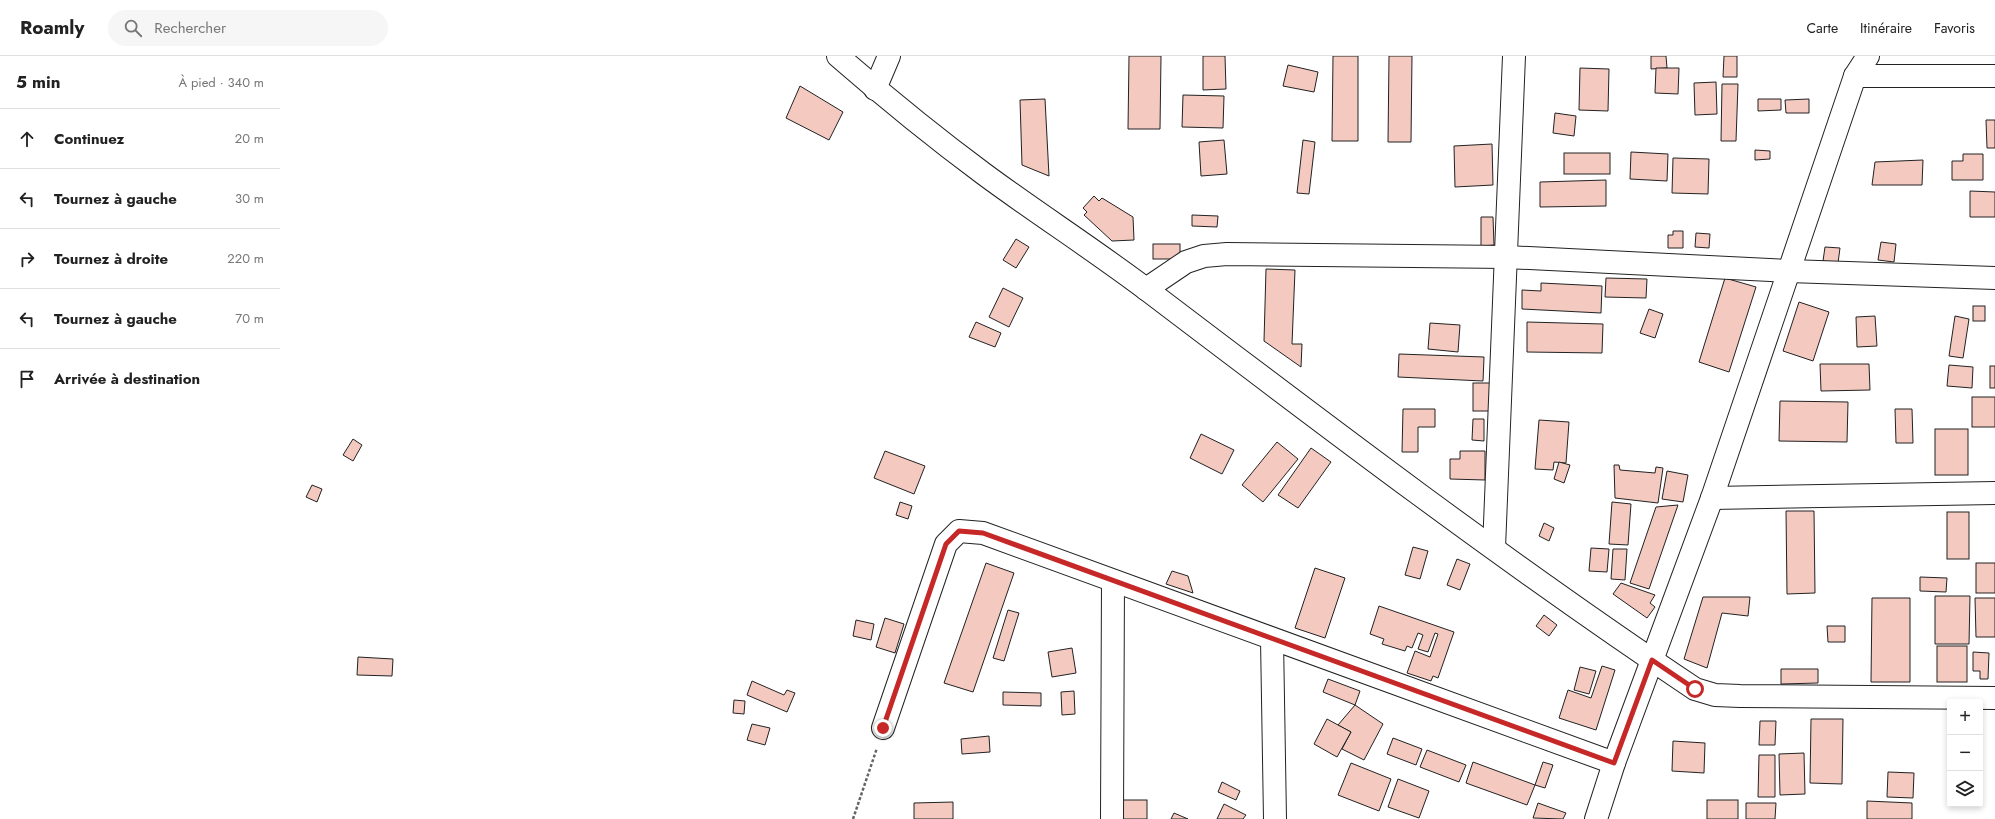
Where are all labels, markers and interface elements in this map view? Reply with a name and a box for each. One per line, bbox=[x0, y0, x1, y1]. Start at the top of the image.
search box bbox=[108, 10, 388, 46]
text: Roamly bbox=[20, 14, 84, 41]
icon: search bbox=[122, 17, 144, 39]
text: Rechercher bbox=[154, 17, 226, 39]
text: Carte bbox=[1806, 18, 1838, 38]
text: Itinéraire bbox=[1860, 18, 1912, 38]
text: Favoris bbox=[1934, 18, 1975, 38]
text: 5 min bbox=[16, 70, 60, 94]
text: À pied · 340 m bbox=[178, 73, 264, 92]
icon: ahead bbox=[16, 128, 38, 150]
text: Continuez bbox=[54, 128, 124, 150]
text: 20 m bbox=[235, 129, 264, 148]
icon: left bbox=[16, 188, 38, 210]
text: Tournez à gauche bbox=[54, 188, 177, 210]
text: 30 m bbox=[235, 189, 264, 208]
icon: right bbox=[16, 248, 38, 270]
text: Tournez à droite bbox=[54, 248, 168, 270]
text: 220 m bbox=[227, 249, 264, 268]
icon: left bbox=[16, 308, 38, 330]
text: Tournez à gauche bbox=[54, 308, 177, 330]
text: 70 m bbox=[235, 309, 264, 328]
icon: arrive bbox=[16, 368, 38, 390]
text: Arrivée à destination bbox=[54, 368, 200, 390]
route start bbox=[1686, 680, 1704, 698]
map controls bbox=[1947, 699, 1983, 807]
button: + bbox=[1947, 699, 1983, 735]
route end bbox=[874, 719, 892, 737]
button: − bbox=[1947, 735, 1983, 771]
button: layers bbox=[1947, 771, 1983, 807]

